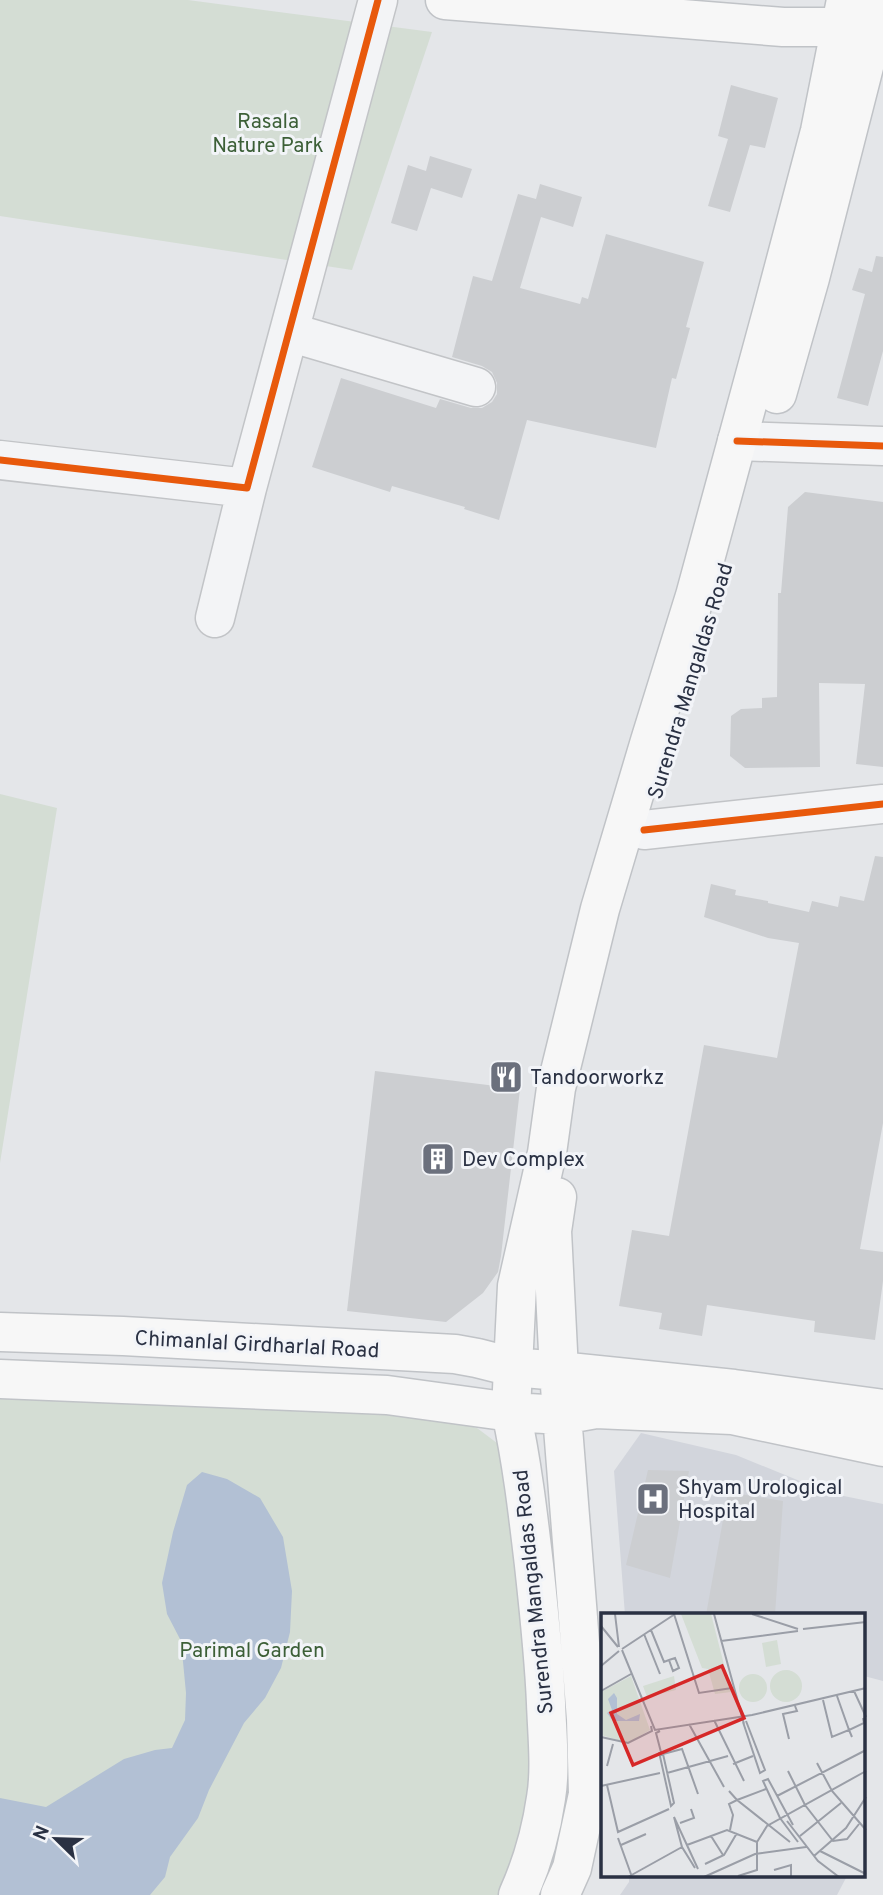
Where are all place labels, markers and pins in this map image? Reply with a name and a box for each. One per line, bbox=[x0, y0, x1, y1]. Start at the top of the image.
restaurant icon: Tandoorworkz bbox=[487, 1058, 525, 1096]
place label: Tandoorworkz bbox=[530, 1065, 664, 1092]
building icon: Dev Complex bbox=[419, 1140, 457, 1178]
place label: Dev Complex bbox=[462, 1147, 585, 1174]
place label: Shyam Urological Hospital bbox=[678, 1475, 842, 1526]
hospital icon: Shyam Urological Hospital bbox=[634, 1480, 672, 1518]

